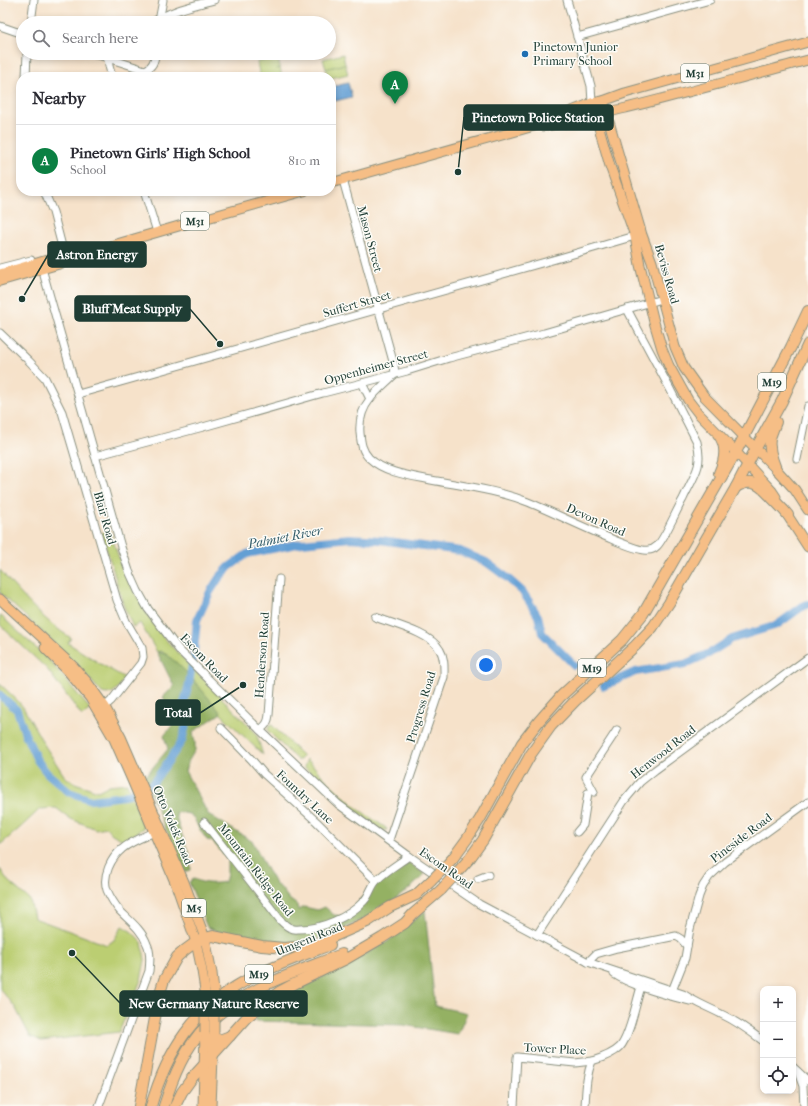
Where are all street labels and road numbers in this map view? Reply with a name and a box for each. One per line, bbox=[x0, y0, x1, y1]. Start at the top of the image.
road number: M31 bbox=[681, 64, 709, 82]
street label: Mason Street bbox=[354, 204, 386, 274]
road number: M31 bbox=[181, 212, 209, 230]
street label: Beviss Road bbox=[652, 243, 682, 306]
street label: Suffert Street bbox=[322, 287, 393, 320]
street label: Oppenheimer Street bbox=[323, 346, 430, 388]
road number: M19 bbox=[758, 373, 786, 391]
street label: Blair Road bbox=[91, 490, 119, 547]
street label: Devon Road bbox=[564, 501, 628, 539]
street label: Henderson Road bbox=[252, 611, 272, 699]
street label: Escom Road bbox=[177, 631, 231, 686]
road number: M19 bbox=[578, 659, 606, 677]
street label: Progress Road bbox=[403, 669, 439, 744]
street label: Henwood Road bbox=[628, 722, 699, 782]
street label: Foundry Lane bbox=[274, 767, 336, 827]
street label: Otto Volek Road bbox=[150, 783, 196, 867]
street label: Pineside Road bbox=[708, 810, 775, 866]
street label: Mountain Ridge Road bbox=[215, 821, 297, 919]
street label: Escom Road bbox=[416, 844, 476, 892]
road number: M5 bbox=[182, 899, 206, 917]
street label: Umgeni Road bbox=[273, 919, 345, 959]
road number: M19 bbox=[245, 965, 273, 983]
street label: Tower Place bbox=[523, 1040, 587, 1058]

